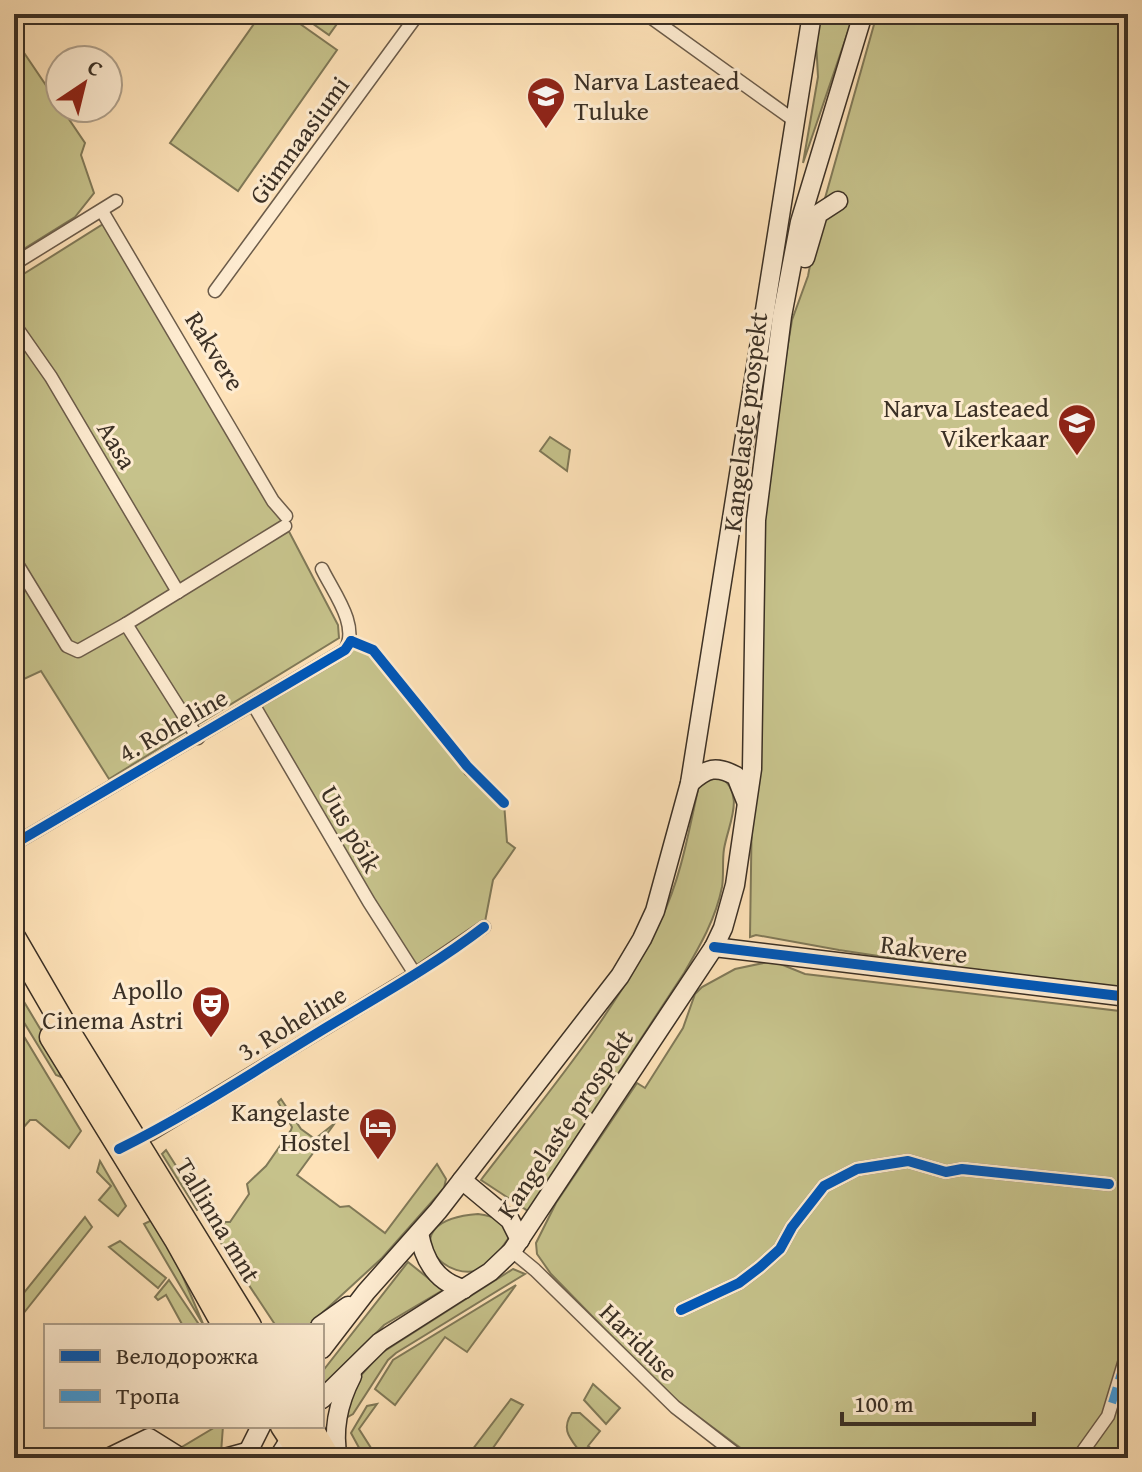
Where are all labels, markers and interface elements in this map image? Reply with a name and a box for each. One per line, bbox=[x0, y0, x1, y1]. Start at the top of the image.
north arrow bbox=[44, 44, 124, 124]
text: С bbox=[81, 51, 110, 84]
place label: Narva Lasteaed Tuluke bbox=[574, 61, 740, 130]
street label: Gümnaasiumi bbox=[239, 68, 358, 212]
school or university icon: Narva Lasteaed Tuluke bbox=[525, 75, 567, 130]
street label: Rakvere bbox=[176, 303, 255, 398]
street label: Kangelaste prospekt bbox=[712, 310, 777, 534]
place label: Narva Lasteaed Vikerkaar bbox=[884, 388, 1049, 457]
school or university icon: Narva Lasteaed Vikerkaar bbox=[1056, 402, 1098, 457]
street label: Aasa bbox=[88, 413, 148, 477]
street label: 4. Roheline bbox=[111, 677, 235, 772]
street label: Uus põik bbox=[311, 778, 392, 880]
street label: Rakvere bbox=[878, 924, 970, 973]
place label: Apollo Cinema Astri bbox=[42, 970, 183, 1039]
street label: 3. Roheline bbox=[230, 975, 354, 1070]
theatre icon: Apollo Cinema Astri bbox=[190, 984, 232, 1039]
street label: Kangelaste prospekt bbox=[487, 1021, 643, 1226]
place label: Kangelaste Hostel bbox=[231, 1092, 350, 1161]
hotel icon: Kangelaste Hostel bbox=[357, 1106, 399, 1161]
street label: Tallinna mnt bbox=[166, 1150, 271, 1290]
street label: Hariduse bbox=[591, 1293, 688, 1390]
legend bbox=[44, 1324, 324, 1428]
text: Велодорожка bbox=[116, 1338, 259, 1373]
scale bar bbox=[842, 1376, 1034, 1426]
text: Тропа bbox=[116, 1378, 180, 1413]
text: 100 m bbox=[854, 1386, 914, 1421]

